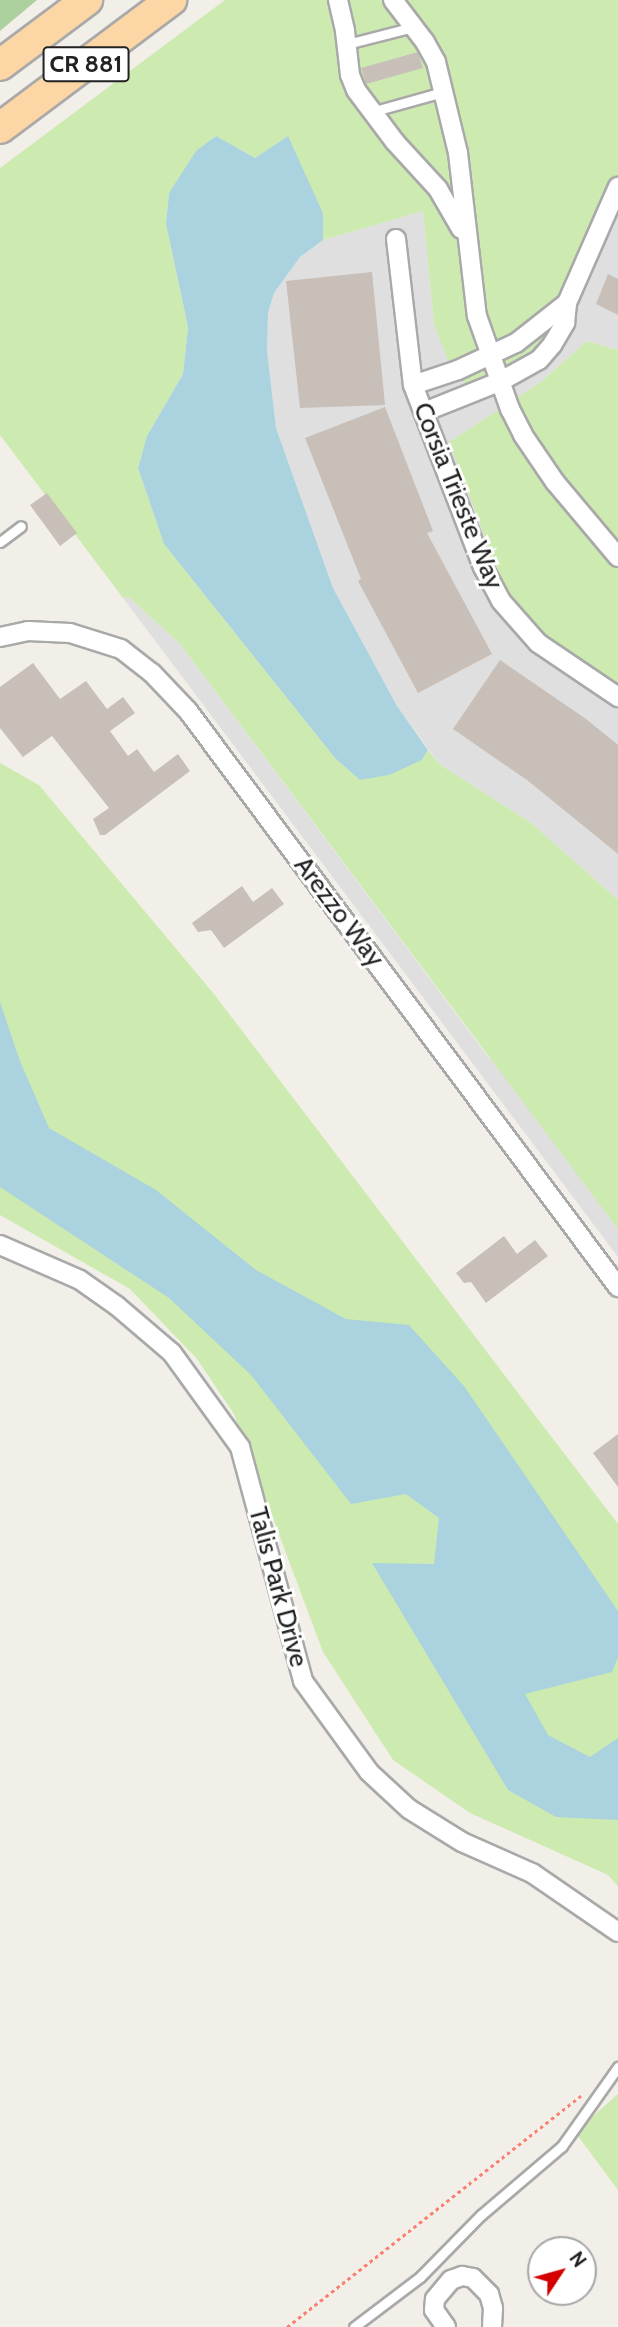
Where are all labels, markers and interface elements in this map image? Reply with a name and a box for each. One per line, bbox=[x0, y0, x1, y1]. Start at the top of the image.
road number: CR 881 bbox=[42, 43, 130, 84]
street label: Corsia Trieste Way bbox=[406, 398, 510, 594]
street label: Arezzo Way bbox=[287, 851, 391, 973]
street label: Talis Park Drive bbox=[242, 1504, 314, 1670]
north arrow bbox=[527, 2236, 597, 2306]
text: N bbox=[565, 2247, 591, 2272]

